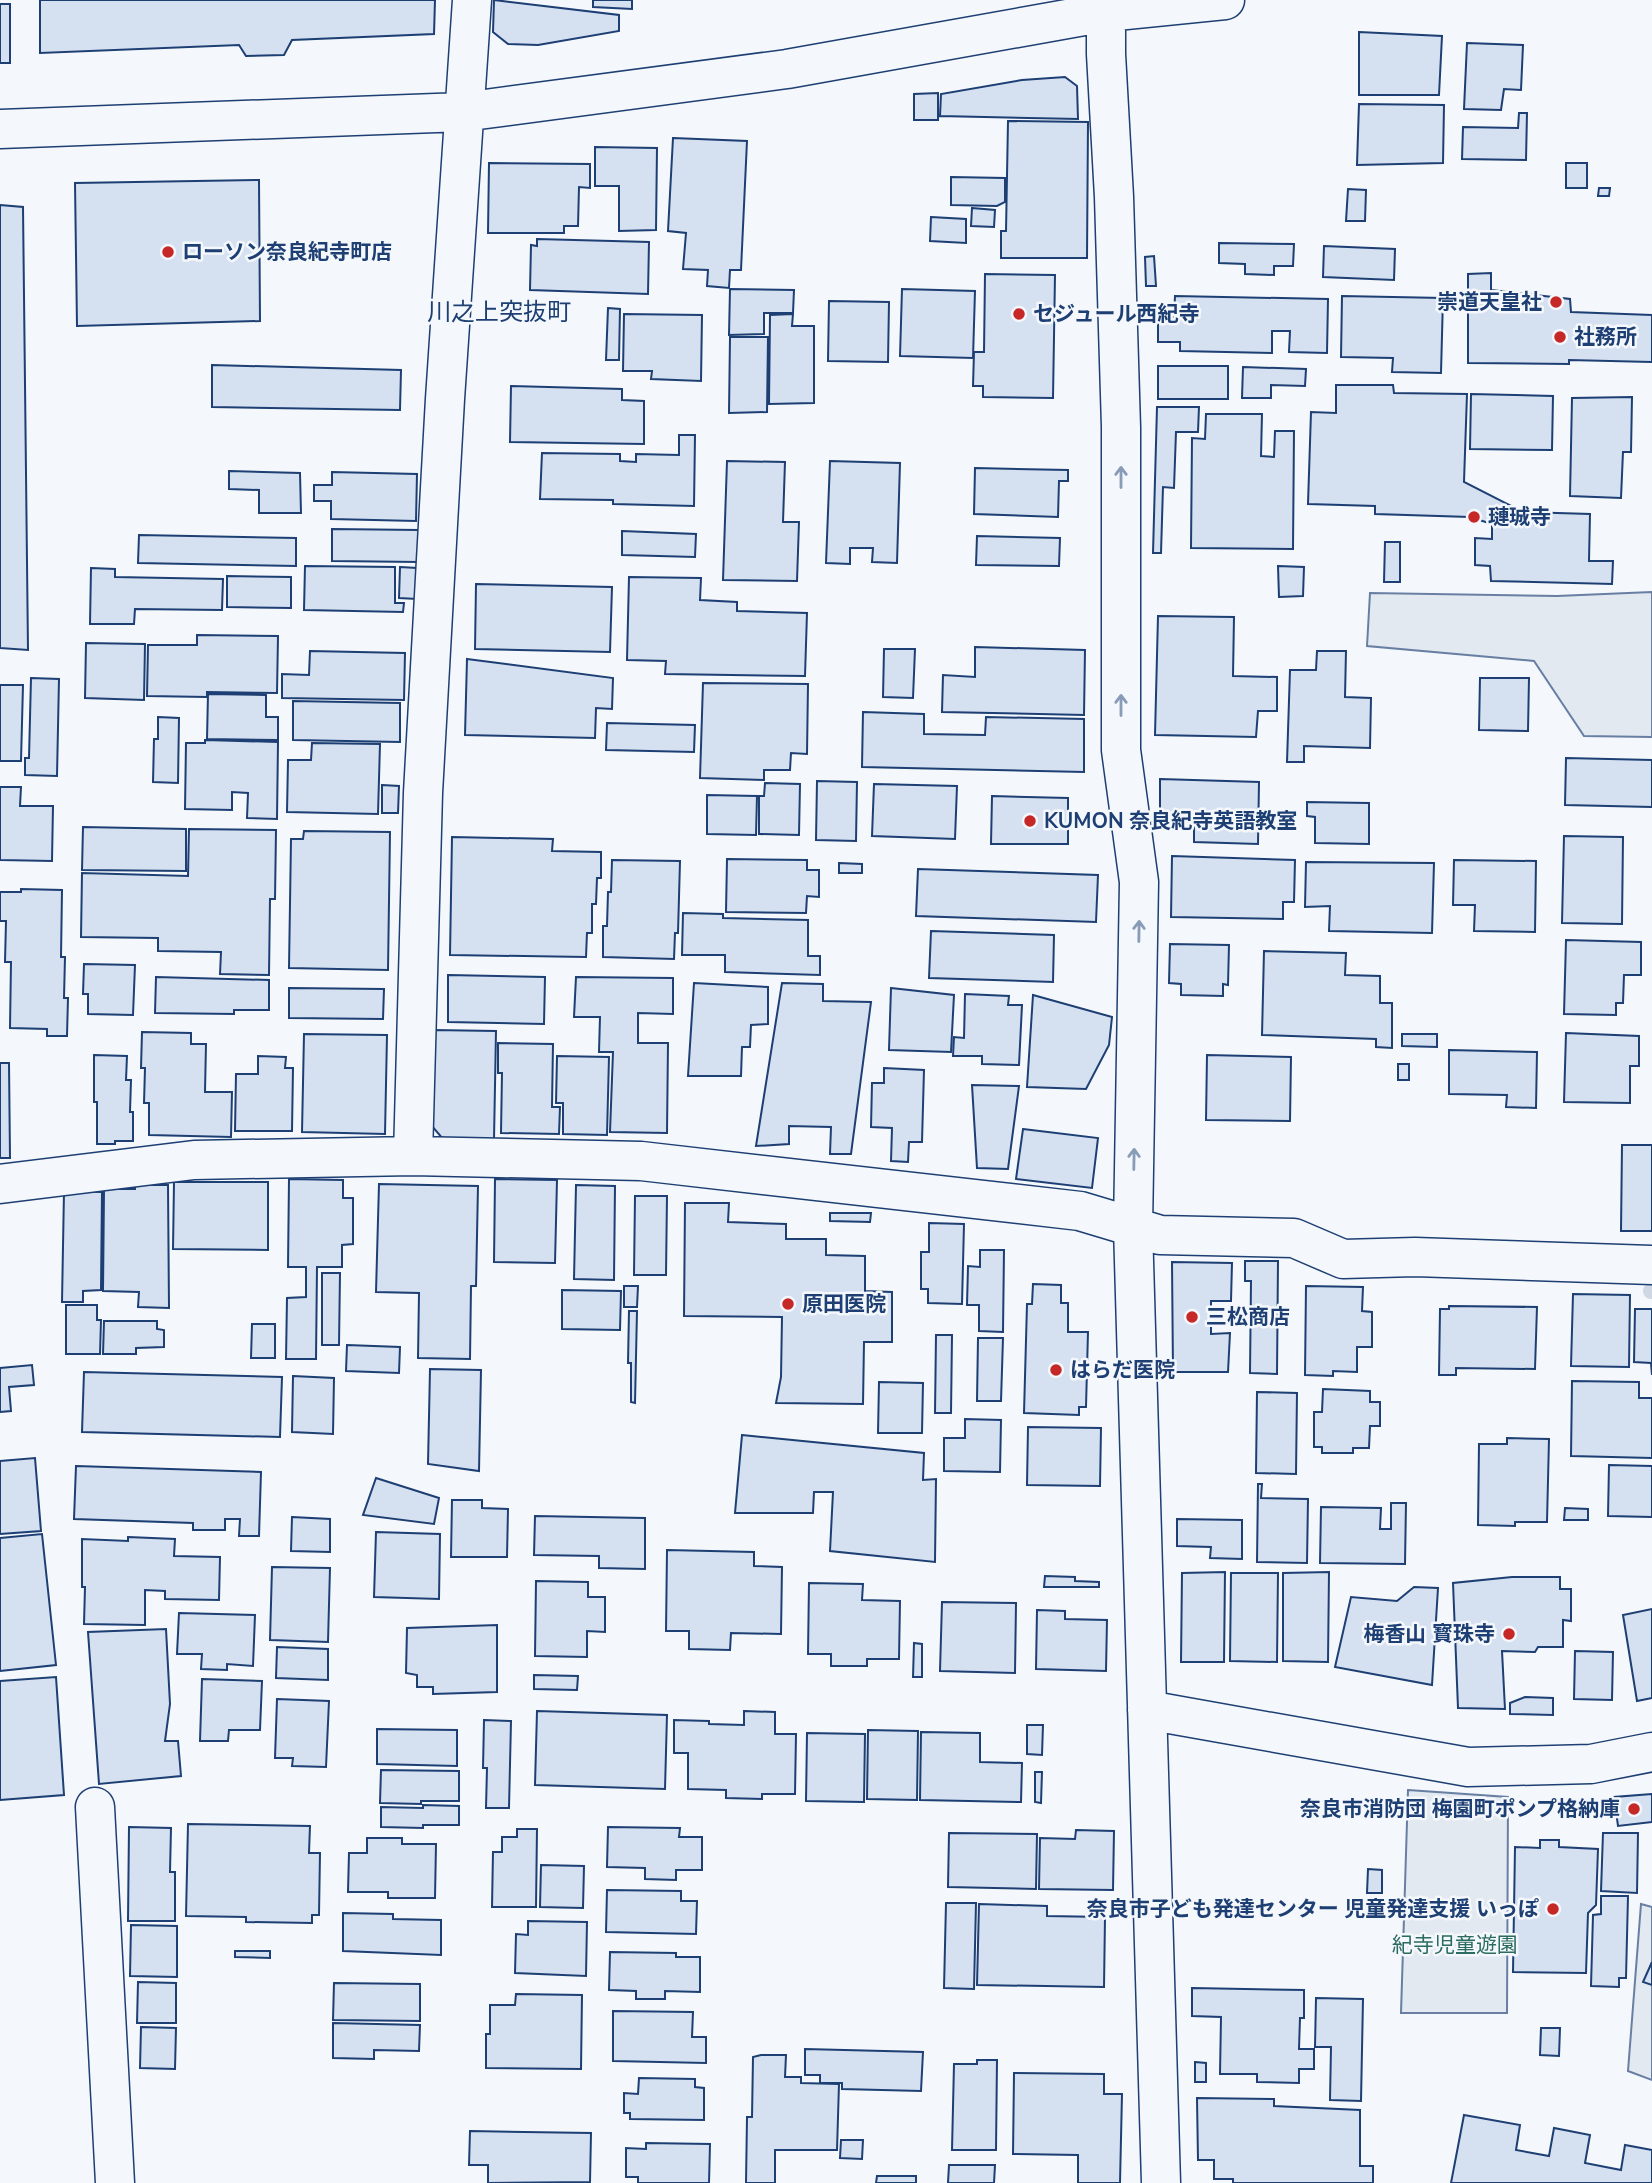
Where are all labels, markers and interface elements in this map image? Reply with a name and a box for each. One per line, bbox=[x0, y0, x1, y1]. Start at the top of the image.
place label: ローソン奈良紀寺町店 bbox=[182, 238, 392, 266]
marker: ローソン奈良紀寺町店 bbox=[160, 244, 176, 260]
place label: 崇道天皇社 bbox=[1437, 288, 1542, 316]
marker: 崇道天皇社 bbox=[1548, 294, 1564, 310]
district label: 川之上突抜町 bbox=[427, 296, 571, 328]
place label: セジュール西紀寺 bbox=[1033, 300, 1200, 328]
marker: セジュール西紀寺 bbox=[1011, 306, 1027, 322]
place label: 社務所 bbox=[1574, 323, 1637, 351]
marker: 社務所 bbox=[1552, 329, 1568, 345]
one-way arrow bbox=[1114, 466, 1128, 489]
place label: 璉珹寺 bbox=[1488, 503, 1551, 531]
marker: 璉珹寺 bbox=[1466, 509, 1482, 525]
one-way arrow bbox=[1114, 694, 1128, 717]
place label: KUMON 奈良紀寺英語教室 bbox=[1044, 807, 1297, 835]
marker: KUMON 奈良紀寺英語教室 bbox=[1022, 813, 1038, 829]
one-way arrow bbox=[1132, 920, 1145, 943]
one-way arrow bbox=[1127, 1147, 1141, 1170]
place label: 原田医院 bbox=[802, 1290, 886, 1318]
marker: 原田医院 bbox=[780, 1296, 796, 1312]
place label: 三松商店 bbox=[1206, 1303, 1290, 1331]
marker: 三松商店 bbox=[1184, 1309, 1200, 1325]
place label: はらだ医院 bbox=[1070, 1356, 1175, 1384]
marker: はらだ医院 bbox=[1048, 1362, 1064, 1378]
place label: 梅香山 寳珠寺 bbox=[1363, 1620, 1495, 1648]
marker: 梅香山 寳珠寺 bbox=[1501, 1626, 1517, 1642]
place label: 奈良市消防団 梅園町ポンプ格納庫 bbox=[1300, 1795, 1620, 1823]
marker: 奈良市消防団 梅園町ポンプ格納庫 bbox=[1626, 1801, 1642, 1817]
place label: 奈良市子ども発達センター 児童発達支援 いっぽ bbox=[1087, 1895, 1539, 1923]
marker: 奈良市子ども発達センター 児童発達支援 いっぽ bbox=[1545, 1901, 1561, 1917]
park label: 紀寺児童遊園 bbox=[1392, 1931, 1518, 1959]

